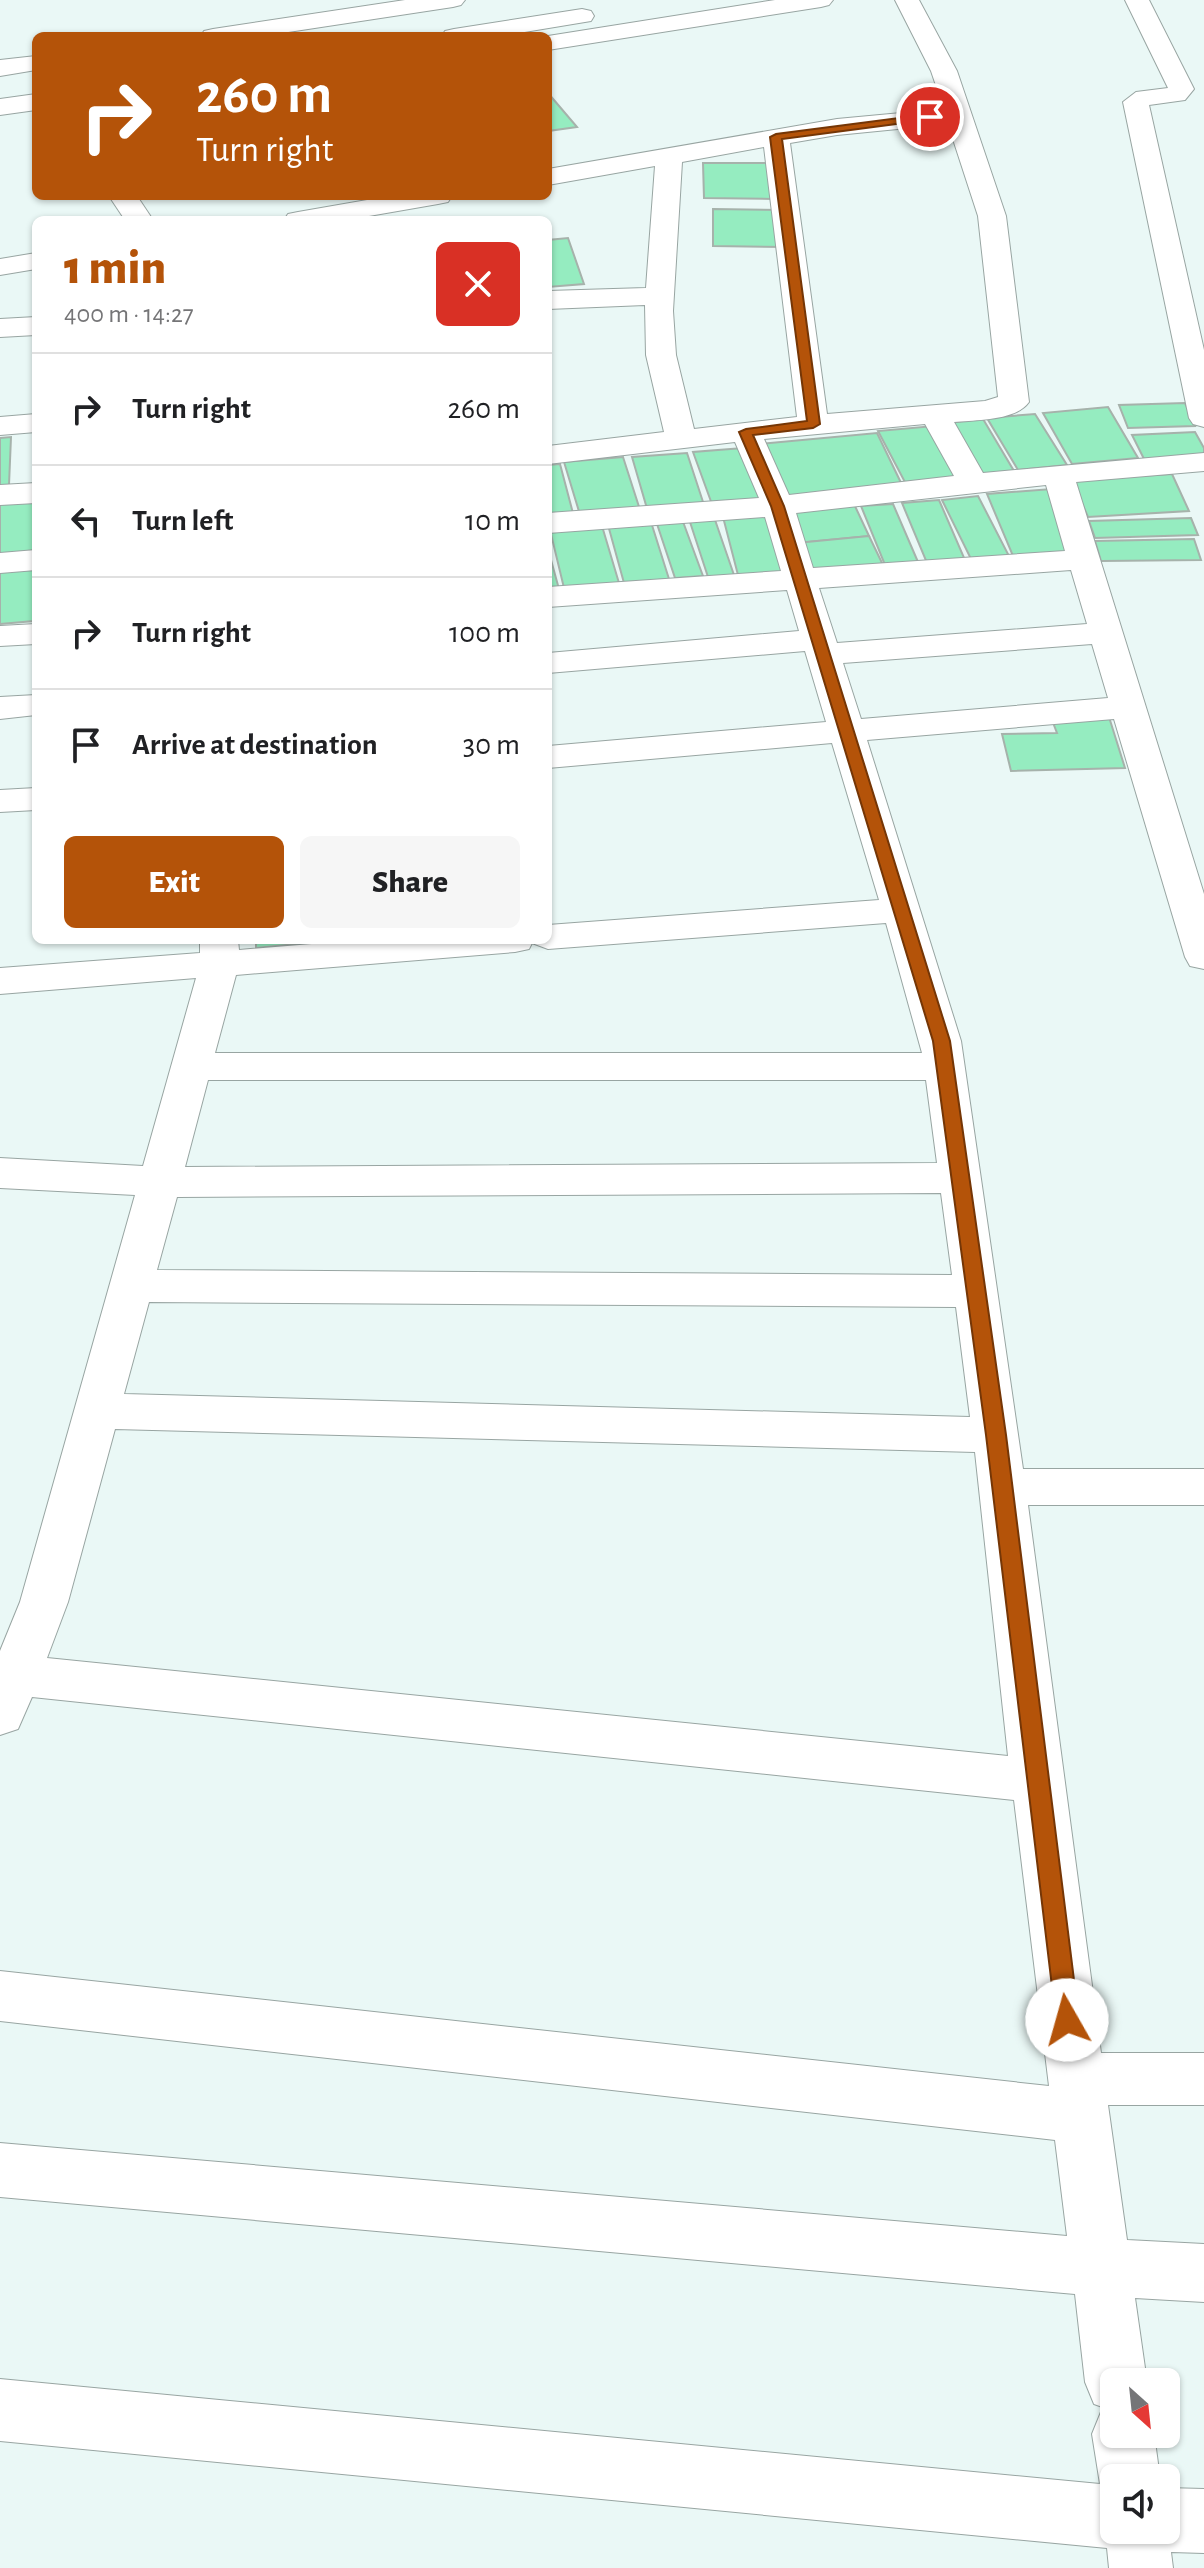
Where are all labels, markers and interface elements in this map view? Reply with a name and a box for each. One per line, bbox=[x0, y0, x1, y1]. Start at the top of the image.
icon: right bbox=[64, 64, 168, 168]
text: 260 m bbox=[196, 67, 332, 123]
pin bbox=[896, 83, 964, 151]
icon: arrive bbox=[908, 95, 952, 139]
text: Turn right bbox=[196, 132, 333, 168]
button: close bbox=[436, 242, 520, 326]
text: 1 min bbox=[64, 245, 166, 293]
text: 400 m · 14:27 bbox=[64, 301, 194, 327]
icon: right bbox=[64, 387, 108, 431]
text: Turn right bbox=[132, 394, 251, 424]
text: 260 m bbox=[447, 394, 520, 424]
icon: left bbox=[64, 499, 108, 543]
text: Turn left bbox=[132, 506, 233, 536]
text: 10 m bbox=[465, 506, 520, 536]
icon: right bbox=[64, 611, 108, 655]
text: Turn right bbox=[132, 618, 251, 648]
text: 100 m bbox=[449, 618, 520, 648]
icon: arrive bbox=[64, 723, 108, 767]
text: Arrive at destination bbox=[132, 730, 378, 760]
text: 30 m bbox=[463, 730, 520, 760]
button: Exit bbox=[64, 836, 284, 928]
button: Share bbox=[300, 836, 520, 928]
position arrow bbox=[1025, 1978, 1109, 2062]
north arrow bbox=[1100, 2368, 1180, 2448]
map controls bbox=[1100, 2368, 1180, 2544]
button: sound bbox=[1100, 2464, 1180, 2544]

